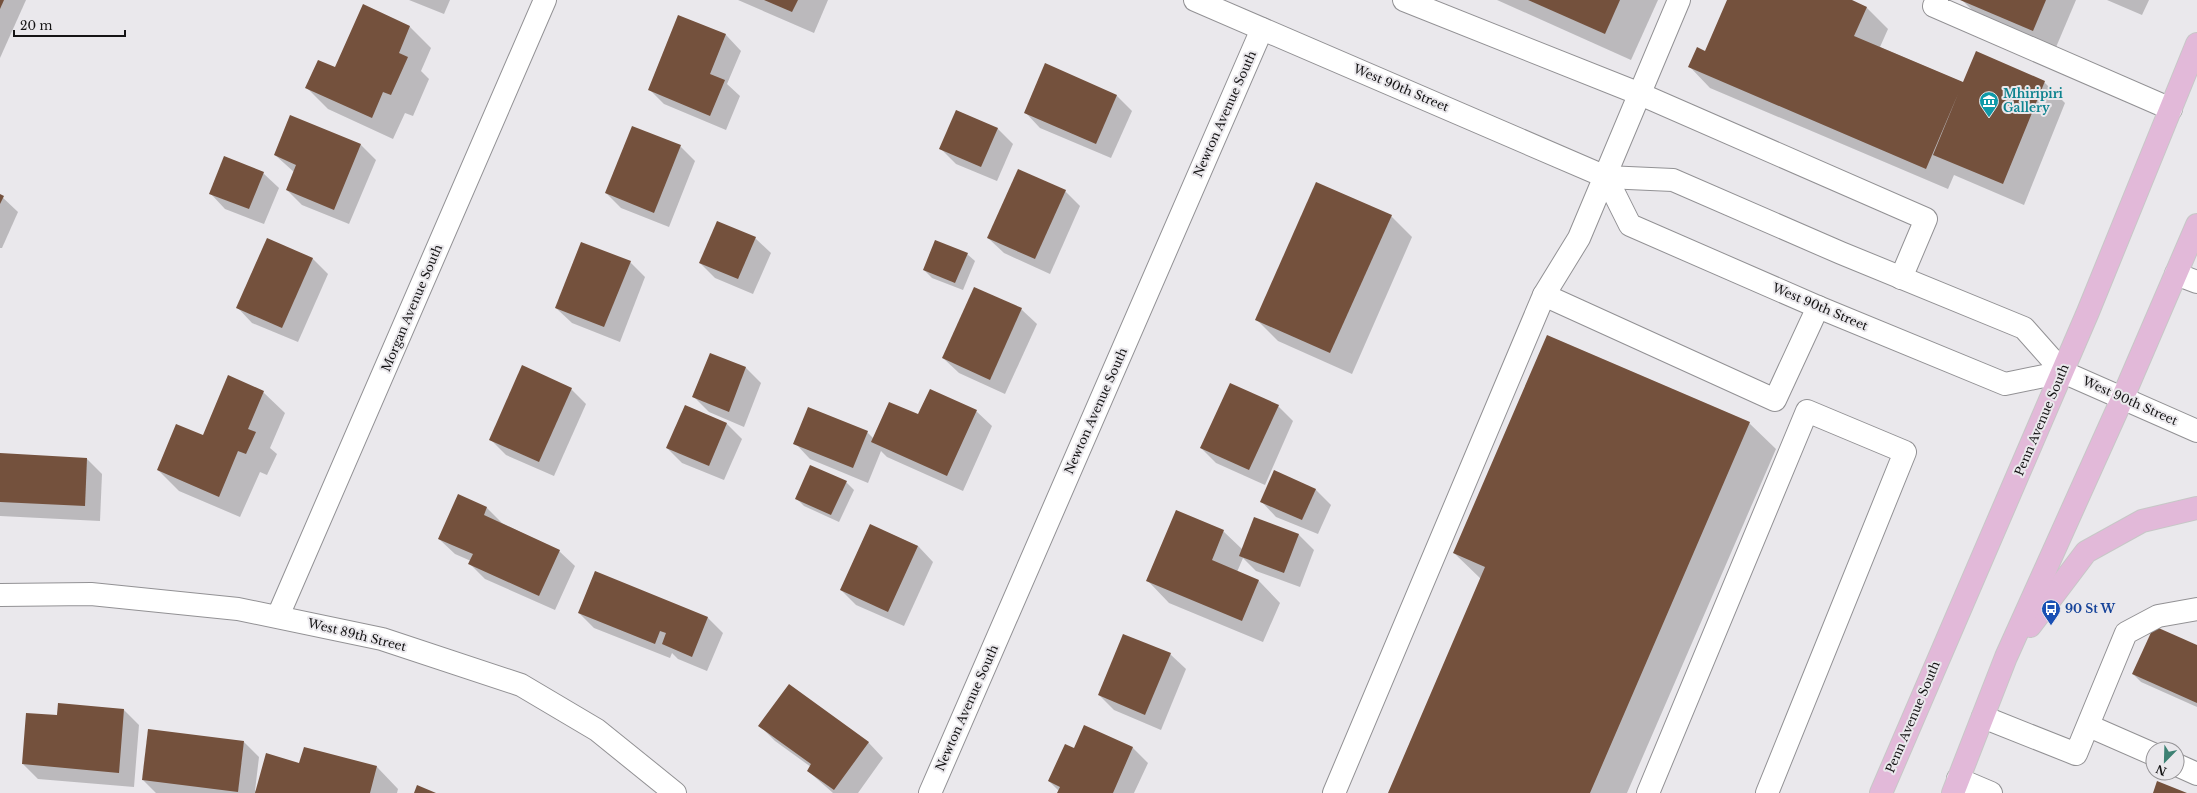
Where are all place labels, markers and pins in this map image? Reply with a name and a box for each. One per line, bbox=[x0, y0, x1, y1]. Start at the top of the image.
place label: Mhiripiri Gallery bbox=[2003, 86, 2064, 115]
museum icon: Mhiripiri Gallery bbox=[1978, 90, 2000, 118]
bus stop icon: 90 St W bbox=[2040, 598, 2062, 626]
place label: 90 St W bbox=[2065, 601, 2116, 616]

